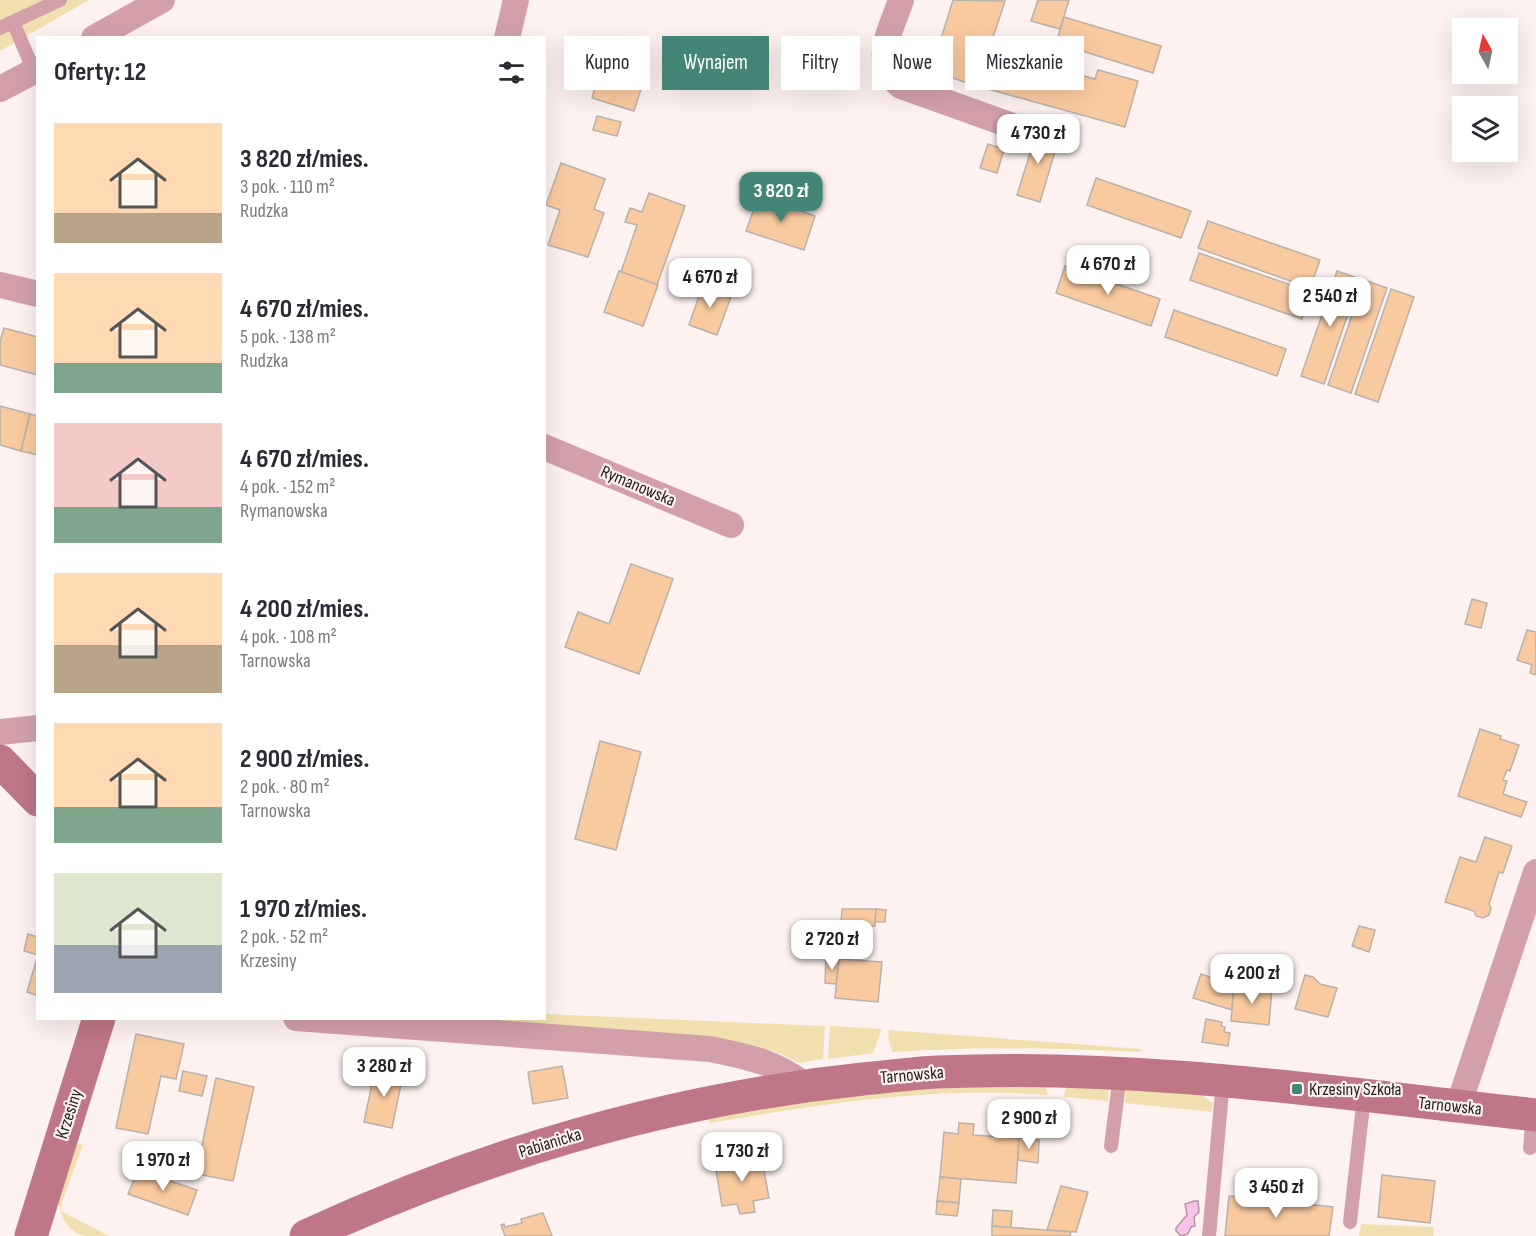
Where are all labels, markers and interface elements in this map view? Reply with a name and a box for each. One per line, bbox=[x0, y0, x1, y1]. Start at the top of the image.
north arrow bbox=[1452, 18, 1518, 84]
map controls bbox=[1452, 18, 1518, 162]
chip: Kupno bbox=[564, 36, 650, 90]
chip: Wynajem bbox=[662, 36, 769, 90]
chip: Filtry bbox=[781, 36, 860, 90]
chip: Nowe bbox=[872, 36, 953, 90]
chip: Mieszkanie bbox=[965, 36, 1084, 90]
icon: filters bbox=[495, 56, 528, 89]
text: Oferty: 12 bbox=[54, 57, 146, 88]
button: layers bbox=[1452, 96, 1518, 162]
pin: 4 730 zł bbox=[976, 114, 1100, 165]
text: 4 730 zł bbox=[1011, 121, 1065, 145]
text: 3 820 zł/mies. bbox=[240, 144, 369, 175]
icon: home bbox=[102, 147, 174, 219]
pin: 3 820 zł bbox=[719, 172, 843, 223]
text: 3 pok. · 110 m² bbox=[240, 175, 335, 199]
text: 3 820 zł bbox=[754, 179, 808, 203]
text: Rudzka bbox=[240, 199, 288, 223]
pin: 4 670 zł bbox=[1046, 245, 1170, 296]
text: 4 670 zł bbox=[1081, 252, 1135, 276]
pin: 4 670 zł bbox=[648, 258, 772, 309]
text: 4 670 zł bbox=[683, 265, 737, 289]
pin: 2 540 zł bbox=[1268, 277, 1392, 328]
text: 2 540 zł bbox=[1303, 284, 1357, 308]
text: 4 670 zł/mies. bbox=[240, 294, 369, 325]
icon: home bbox=[102, 297, 174, 369]
text: 5 pok. · 138 m² bbox=[240, 325, 336, 349]
text: Rudzka bbox=[240, 349, 288, 373]
text: 4 670 zł/mies. bbox=[240, 444, 369, 475]
icon: home bbox=[102, 447, 174, 519]
street label: Rymanowska bbox=[598, 461, 678, 511]
text: 4 pok. · 152 m² bbox=[240, 475, 335, 499]
text: Rymanowska bbox=[240, 499, 328, 523]
text: 4 200 zł/mies. bbox=[240, 594, 369, 625]
icon: home bbox=[102, 597, 174, 669]
text: 4 pok. · 108 m² bbox=[240, 625, 337, 649]
text: Tarnowska bbox=[240, 649, 311, 673]
text: 2 900 zł/mies. bbox=[240, 744, 369, 775]
icon: home bbox=[102, 747, 174, 819]
text: 2 pok. · 80 m² bbox=[240, 775, 330, 799]
text: Tarnowska bbox=[240, 799, 311, 823]
text: 1 970 zł/mies. bbox=[240, 894, 367, 925]
icon: home bbox=[102, 897, 174, 969]
pin: 2 720 zł bbox=[770, 920, 894, 971]
text: 2 pok. · 52 m² bbox=[240, 925, 328, 949]
text: 2 720 zł bbox=[805, 927, 859, 951]
text: Krzesiny bbox=[240, 949, 297, 973]
pin: 4 200 zł bbox=[1190, 954, 1314, 1005]
text: 4 200 zł bbox=[1224, 961, 1280, 985]
pin: 3 280 zł bbox=[322, 1047, 446, 1098]
text: 3 280 zł bbox=[357, 1054, 411, 1078]
street label: Tarnowska bbox=[879, 1062, 945, 1088]
place label: Krzesiny Szkoła bbox=[1309, 1079, 1401, 1100]
marker: Krzesiny Szkoła bbox=[1290, 1082, 1304, 1096]
street label: Krzesiny bbox=[51, 1086, 87, 1142]
street label: Tarnowska bbox=[1417, 1092, 1483, 1120]
pin: 2 900 zł bbox=[967, 1099, 1091, 1150]
text: 2 900 zł bbox=[1001, 1106, 1057, 1130]
street label: Pabianicka bbox=[516, 1124, 584, 1162]
pin: 1 730 zł bbox=[680, 1132, 804, 1183]
text: 1 730 zł bbox=[715, 1139, 769, 1163]
pin: 1 970 zł bbox=[101, 1141, 225, 1192]
text: 1 970 zł bbox=[136, 1148, 190, 1172]
pin: 3 450 zł bbox=[1214, 1168, 1338, 1219]
text: 3 450 zł bbox=[1249, 1175, 1303, 1199]

